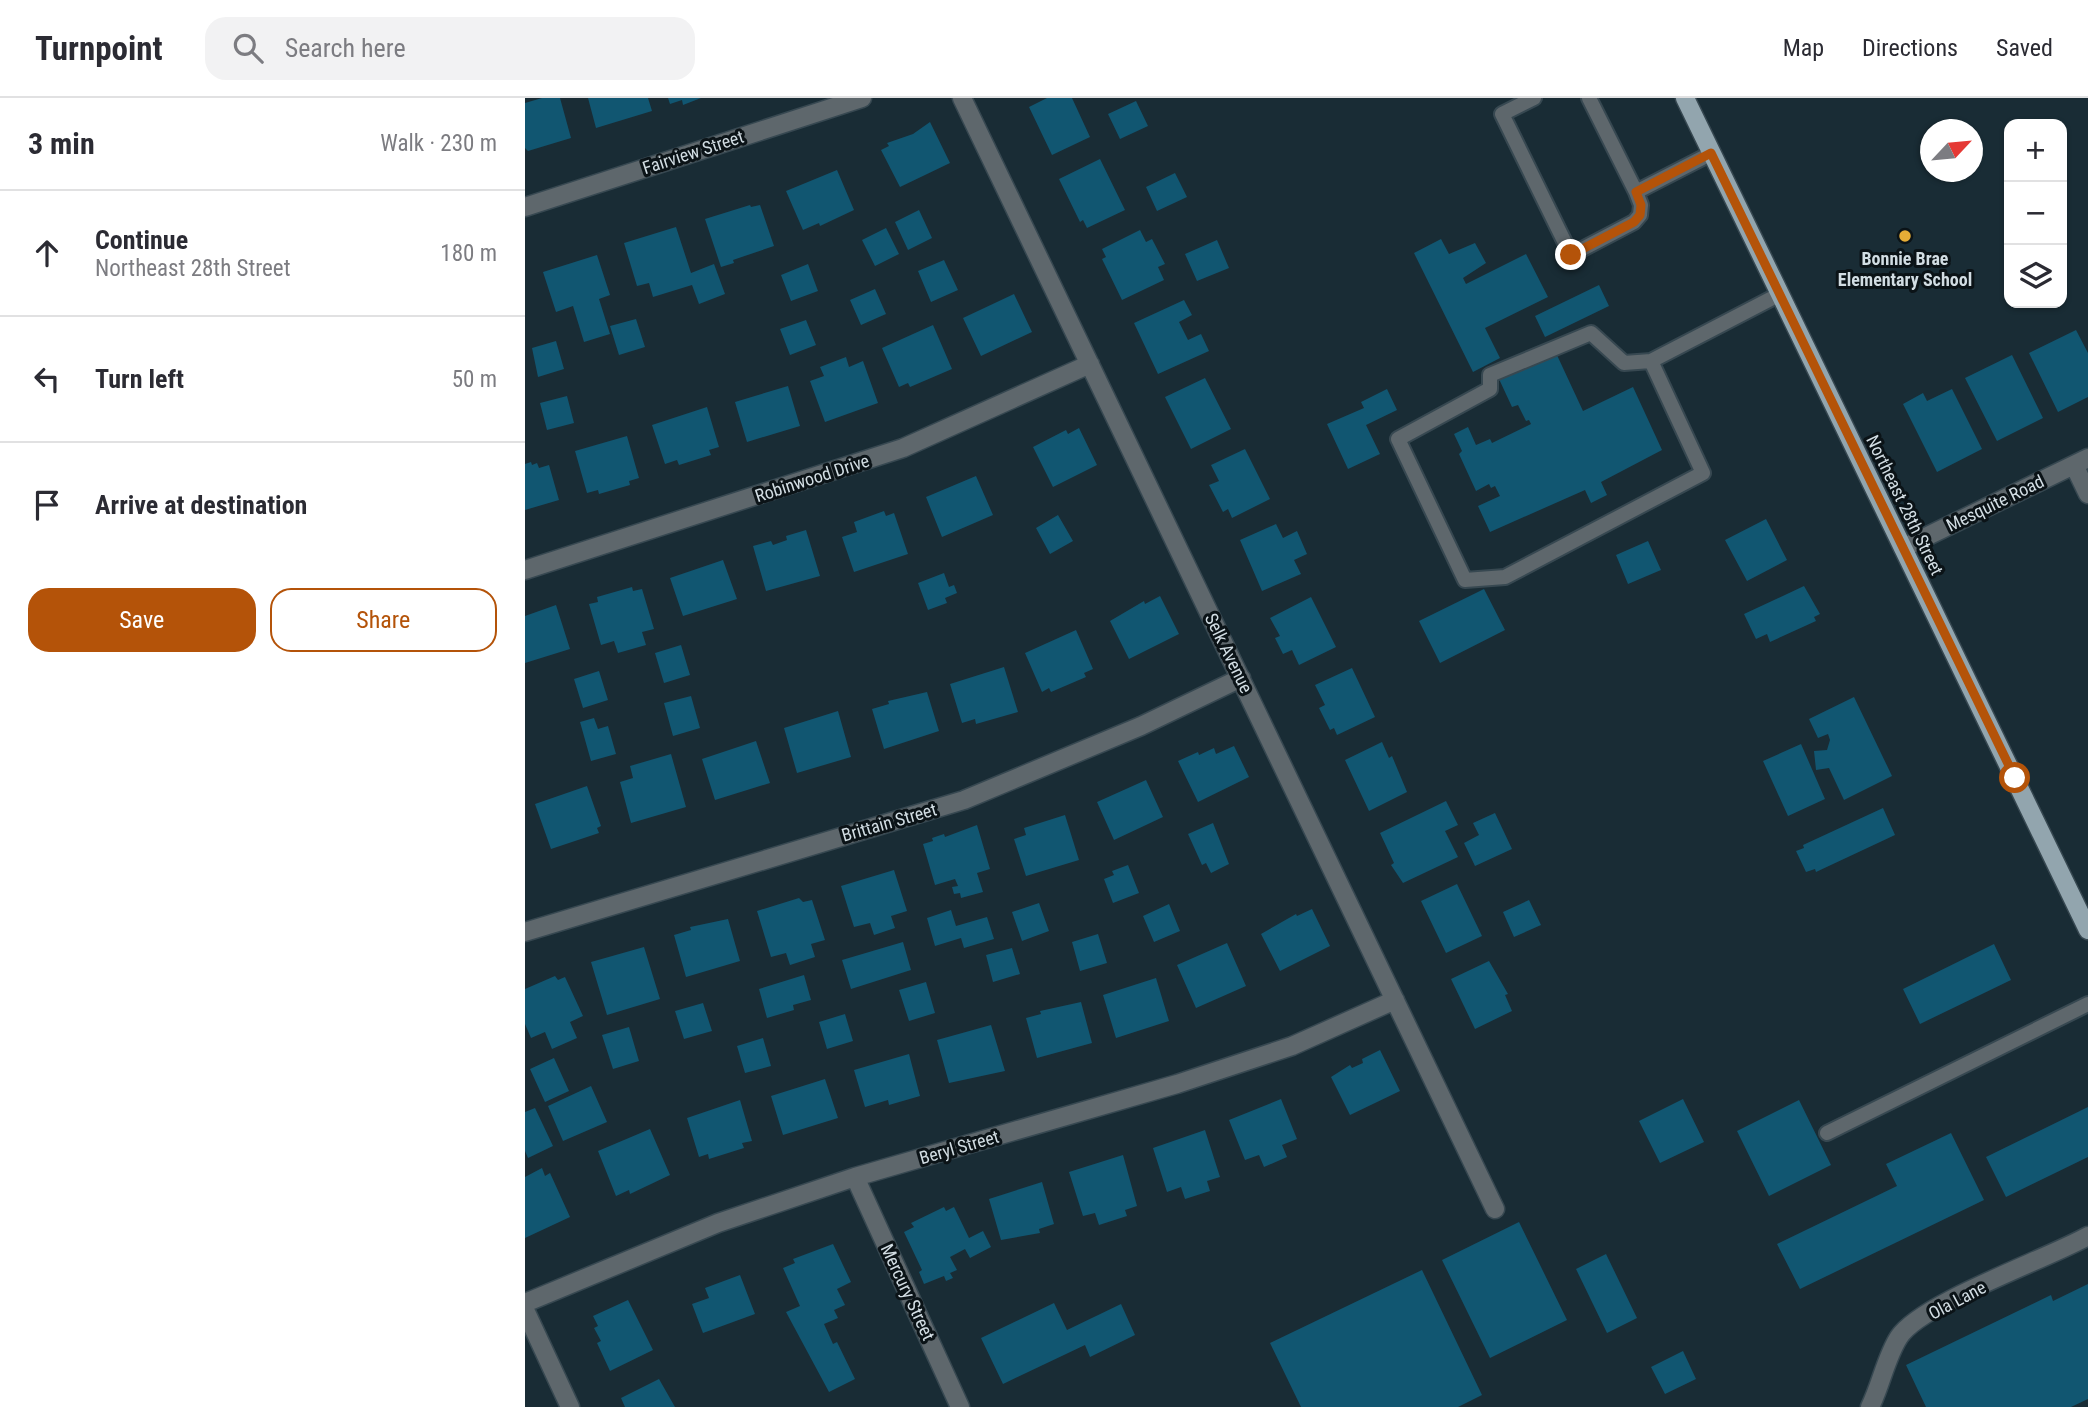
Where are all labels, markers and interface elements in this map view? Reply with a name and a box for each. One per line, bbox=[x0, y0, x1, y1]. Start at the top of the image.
search box bbox=[205, 17, 695, 80]
text: Turnpoint bbox=[35, 29, 163, 68]
icon: search bbox=[229, 29, 267, 67]
text: Search here bbox=[285, 33, 406, 63]
text: Map bbox=[1783, 34, 1824, 62]
text: Directions bbox=[1862, 34, 1958, 62]
text: Saved bbox=[1996, 34, 2053, 62]
north arrow bbox=[1920, 119, 1983, 182]
map controls bbox=[2004, 119, 2067, 308]
button: + bbox=[2004, 119, 2067, 182]
text: 3 min bbox=[28, 126, 95, 161]
street label: Fairview Street bbox=[640, 126, 746, 178]
text: Walk · 230 m bbox=[380, 130, 497, 157]
button: − bbox=[2004, 182, 2067, 245]
text: Continue bbox=[95, 225, 188, 255]
marker: Bonnie Brae Elementary School bbox=[1897, 228, 1913, 244]
icon: ahead bbox=[28, 234, 66, 272]
route end bbox=[1555, 239, 1586, 270]
text: 180 m bbox=[440, 240, 497, 267]
button: layers bbox=[2004, 245, 2067, 308]
place label: Bonnie Brae Elementary School bbox=[1838, 248, 1972, 290]
text: Northeast 28th Street bbox=[95, 255, 290, 282]
icon: left bbox=[28, 360, 66, 398]
text: Turn left bbox=[95, 364, 184, 394]
text: 50 m bbox=[452, 366, 497, 393]
street label: Northeast 28th Street bbox=[1862, 432, 1948, 578]
street label: Robinwood Drive bbox=[752, 450, 872, 506]
street label: Mesquite Road bbox=[1943, 470, 2047, 536]
icon: arrive bbox=[28, 486, 66, 524]
text: Arrive at destination bbox=[95, 490, 307, 520]
button: Save bbox=[28, 588, 256, 652]
button: Share bbox=[270, 588, 497, 652]
street label: Selk Avenue bbox=[1201, 610, 1257, 696]
route start bbox=[1999, 762, 2030, 793]
street label: Brittain Street bbox=[839, 798, 939, 846]
street label: Beryl Street bbox=[917, 1126, 1001, 1168]
street label: Mercury Street bbox=[877, 1241, 939, 1343]
street label: Ola Lane bbox=[1925, 1276, 1989, 1324]

